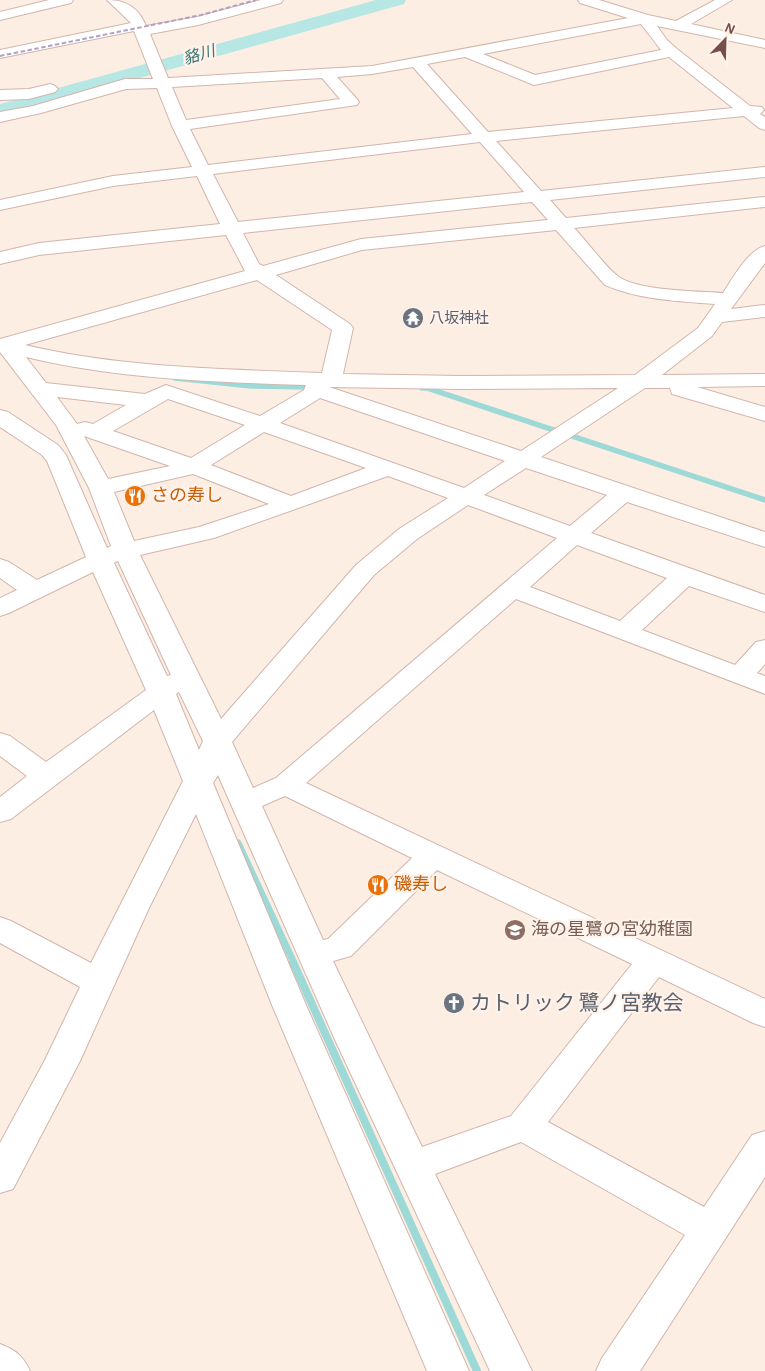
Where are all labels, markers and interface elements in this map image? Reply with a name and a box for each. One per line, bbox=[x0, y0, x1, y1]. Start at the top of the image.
north arrow bbox=[700, 15, 750, 65]
text: N bbox=[722, 21, 737, 37]
water label: 貉川 bbox=[181, 41, 219, 67]
temple icon: 八坂神社 bbox=[401, 306, 425, 330]
place label: 八坂神社 bbox=[429, 310, 489, 326]
restaurant icon: さの寿し bbox=[123, 484, 147, 508]
place label: さの寿し bbox=[151, 486, 223, 505]
restaurant icon: 磯寿し bbox=[366, 873, 390, 897]
place label: 磯寿し bbox=[394, 875, 448, 894]
school or university icon: 海の星鷺の宮幼稚園 bbox=[503, 918, 527, 942]
place label: 海の星鷺の宮幼稚園 bbox=[531, 919, 693, 939]
church icon: カトリック 鷺ノ宮教会 bbox=[442, 991, 466, 1015]
place label: カトリック 鷺ノ宮教会 bbox=[470, 992, 683, 1014]

